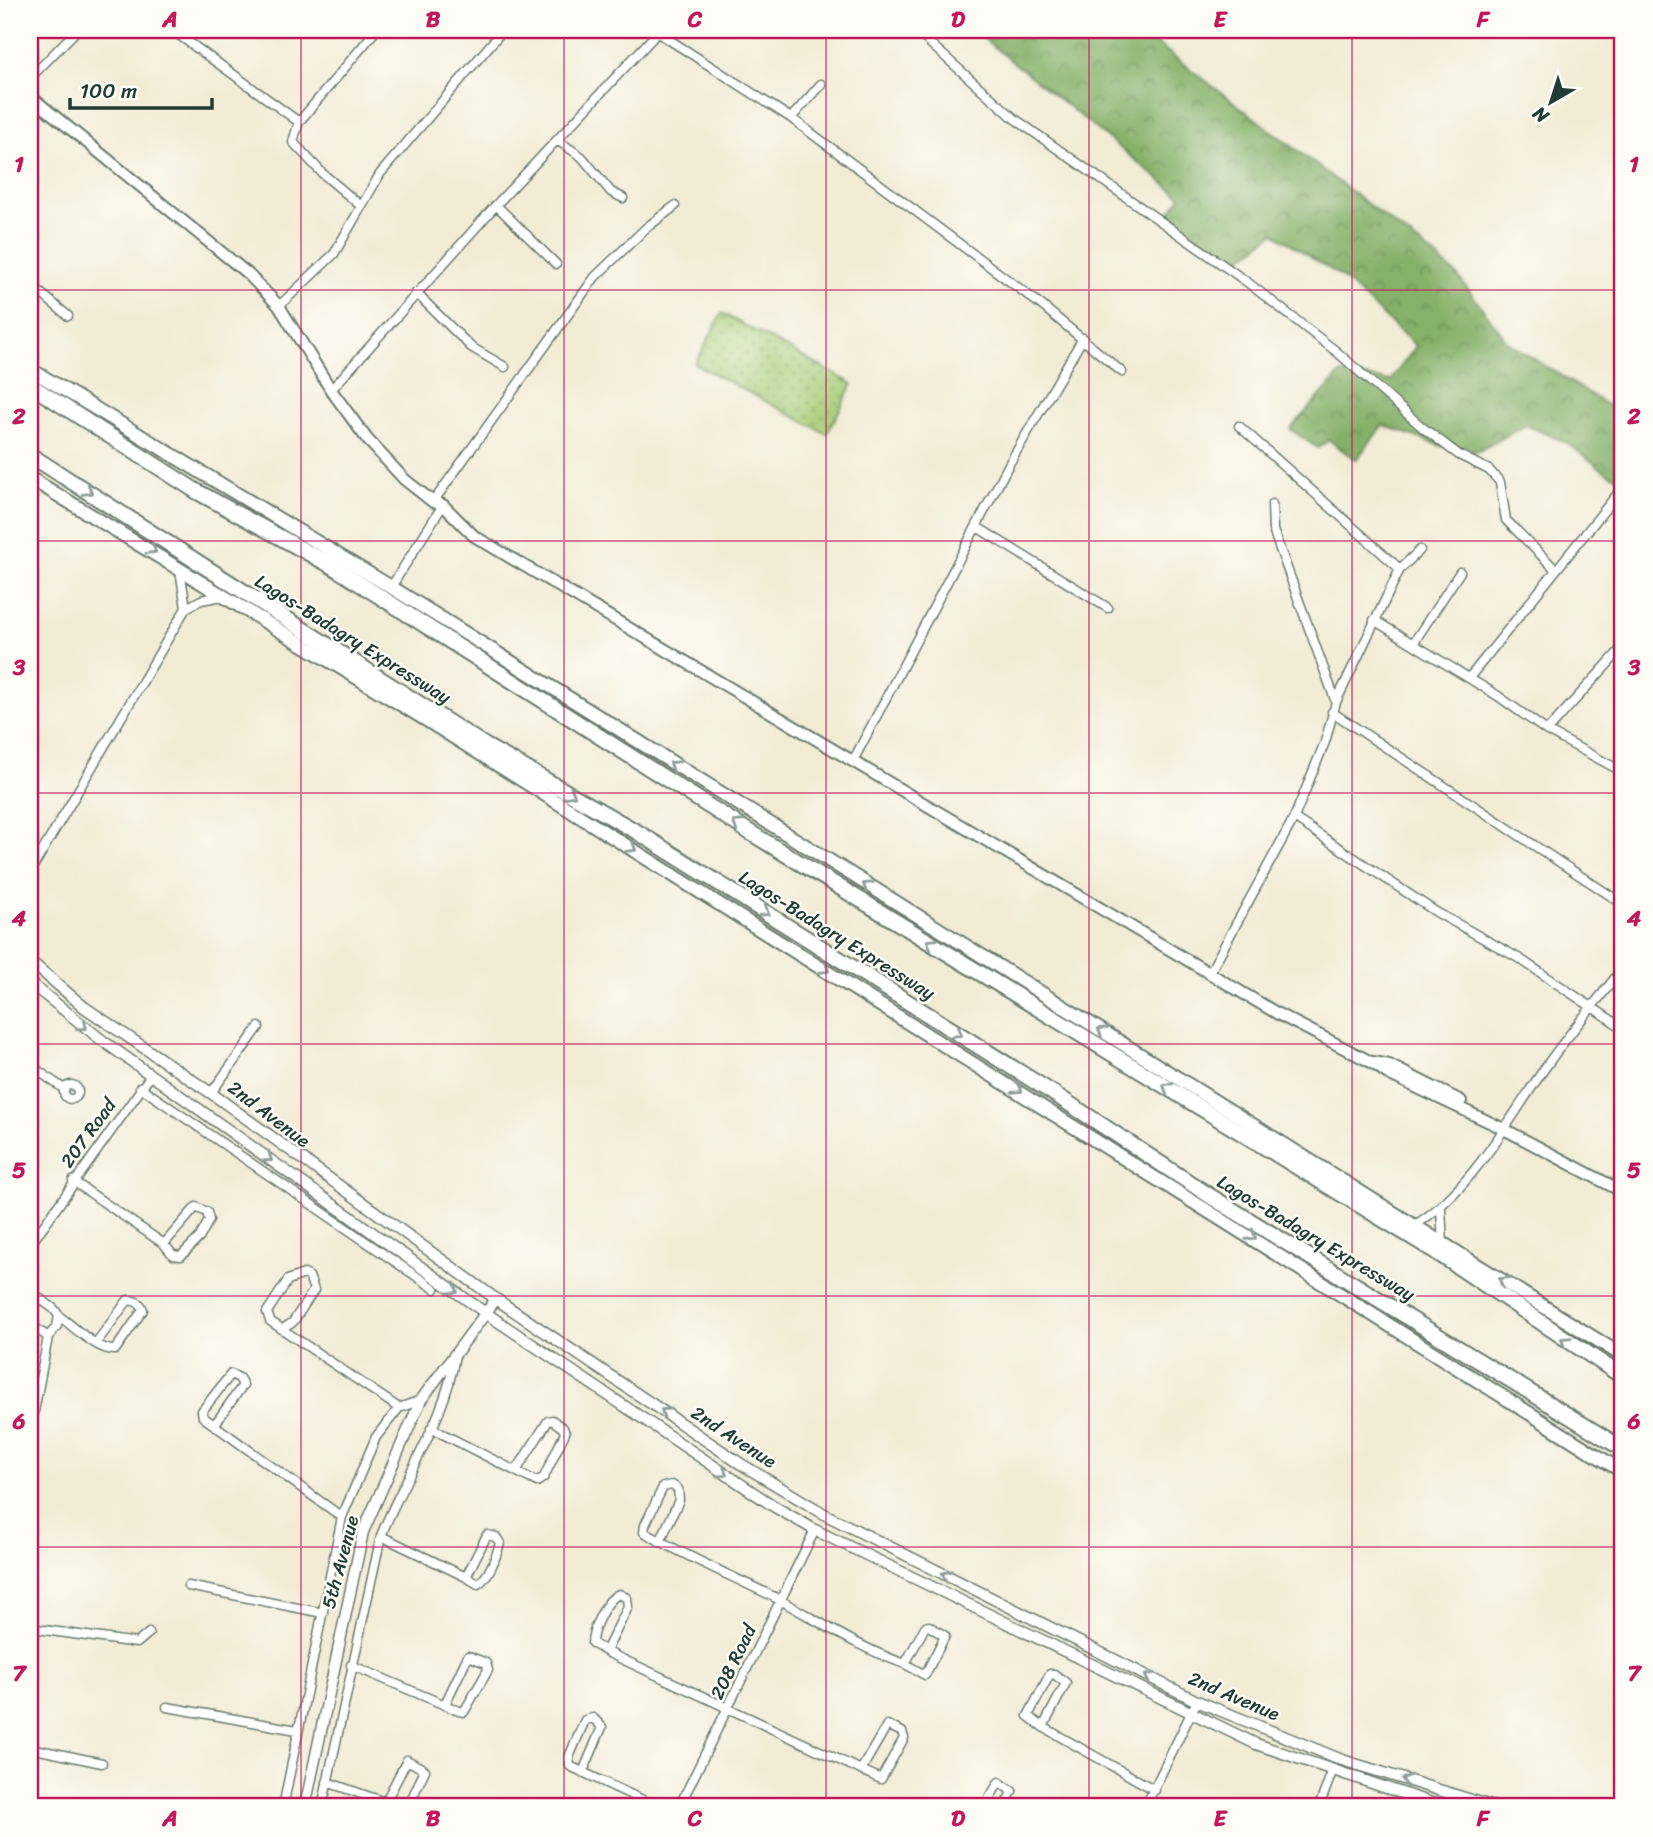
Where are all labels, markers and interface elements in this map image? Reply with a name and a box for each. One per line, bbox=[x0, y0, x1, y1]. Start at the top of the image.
text: A bbox=[161, 0, 178, 40]
text: B bbox=[426, 0, 441, 40]
text: C bbox=[687, 0, 703, 40]
text: D bbox=[951, 0, 966, 40]
text: E bbox=[1214, 0, 1229, 40]
text: F bbox=[1476, 0, 1491, 40]
scale bar bbox=[70, 66, 212, 110]
north arrow bbox=[1516, 66, 1586, 136]
text: 100 m bbox=[80, 72, 137, 110]
text: N bbox=[1524, 97, 1557, 132]
text: 1 bbox=[14, 144, 24, 185]
text: 1 bbox=[1629, 144, 1639, 185]
text: 2 bbox=[11, 396, 26, 437]
text: 2 bbox=[1626, 396, 1641, 437]
one-way arrow bbox=[80, 483, 93, 496]
one-way arrow bbox=[144, 542, 157, 555]
street label: Lagos-Badagry Expressway bbox=[248, 565, 458, 713]
text: 3 bbox=[12, 647, 26, 688]
text: 3 bbox=[1627, 647, 1641, 688]
one-way arrow bbox=[669, 760, 682, 773]
one-way arrow bbox=[563, 786, 576, 799]
one-way arrow bbox=[732, 819, 745, 832]
one-way arrow bbox=[624, 840, 637, 853]
street label: Lagos-Badagry Expressway bbox=[732, 861, 942, 1009]
one-way arrow bbox=[862, 881, 875, 894]
text: 4 bbox=[11, 898, 27, 939]
text: 4 bbox=[1626, 898, 1642, 939]
one-way arrow bbox=[757, 904, 770, 917]
one-way arrow bbox=[925, 939, 938, 952]
one-way arrow bbox=[817, 960, 830, 973]
one-way arrow bbox=[76, 1017, 88, 1030]
one-way arrow bbox=[950, 1025, 963, 1038]
one-way arrow bbox=[1097, 1027, 1110, 1039]
street label: 2nd Avenue bbox=[220, 1072, 318, 1156]
one-way arrow bbox=[1010, 1081, 1023, 1094]
one-way arrow bbox=[1161, 1082, 1174, 1095]
street label: 207 Road bbox=[51, 1090, 126, 1175]
text: 5 bbox=[12, 1150, 26, 1191]
one-way arrow bbox=[260, 1150, 273, 1162]
text: 5 bbox=[1627, 1150, 1641, 1191]
street label: Lagos-Badagry Expressway bbox=[1211, 1166, 1422, 1310]
one-way arrow bbox=[1245, 1228, 1258, 1241]
one-way arrow bbox=[1497, 1277, 1510, 1290]
one-way arrow bbox=[446, 1282, 459, 1294]
one-way arrow bbox=[1560, 1336, 1573, 1349]
street label: 2nd Avenue bbox=[684, 1397, 784, 1477]
text: 6 bbox=[11, 1401, 26, 1442]
text: 6 bbox=[1626, 1401, 1641, 1442]
one-way arrow bbox=[660, 1408, 673, 1420]
one-way arrow bbox=[715, 1465, 728, 1478]
street label: 5th Avenue bbox=[312, 1512, 368, 1612]
one-way arrow bbox=[941, 1569, 953, 1583]
street label: 208 Road bbox=[701, 1617, 766, 1705]
text: 7 bbox=[12, 1653, 27, 1694]
text: 7 bbox=[1627, 1653, 1642, 1694]
street label: 2nd Avenue bbox=[1183, 1662, 1285, 1730]
one-way arrow bbox=[1144, 1671, 1156, 1685]
one-way arrow bbox=[1400, 1774, 1412, 1788]
text: A bbox=[161, 1798, 178, 1837]
text: B bbox=[426, 1798, 441, 1837]
text: C bbox=[687, 1798, 703, 1837]
text: D bbox=[951, 1798, 966, 1837]
text: E bbox=[1214, 1798, 1229, 1837]
text: F bbox=[1476, 1798, 1491, 1837]

